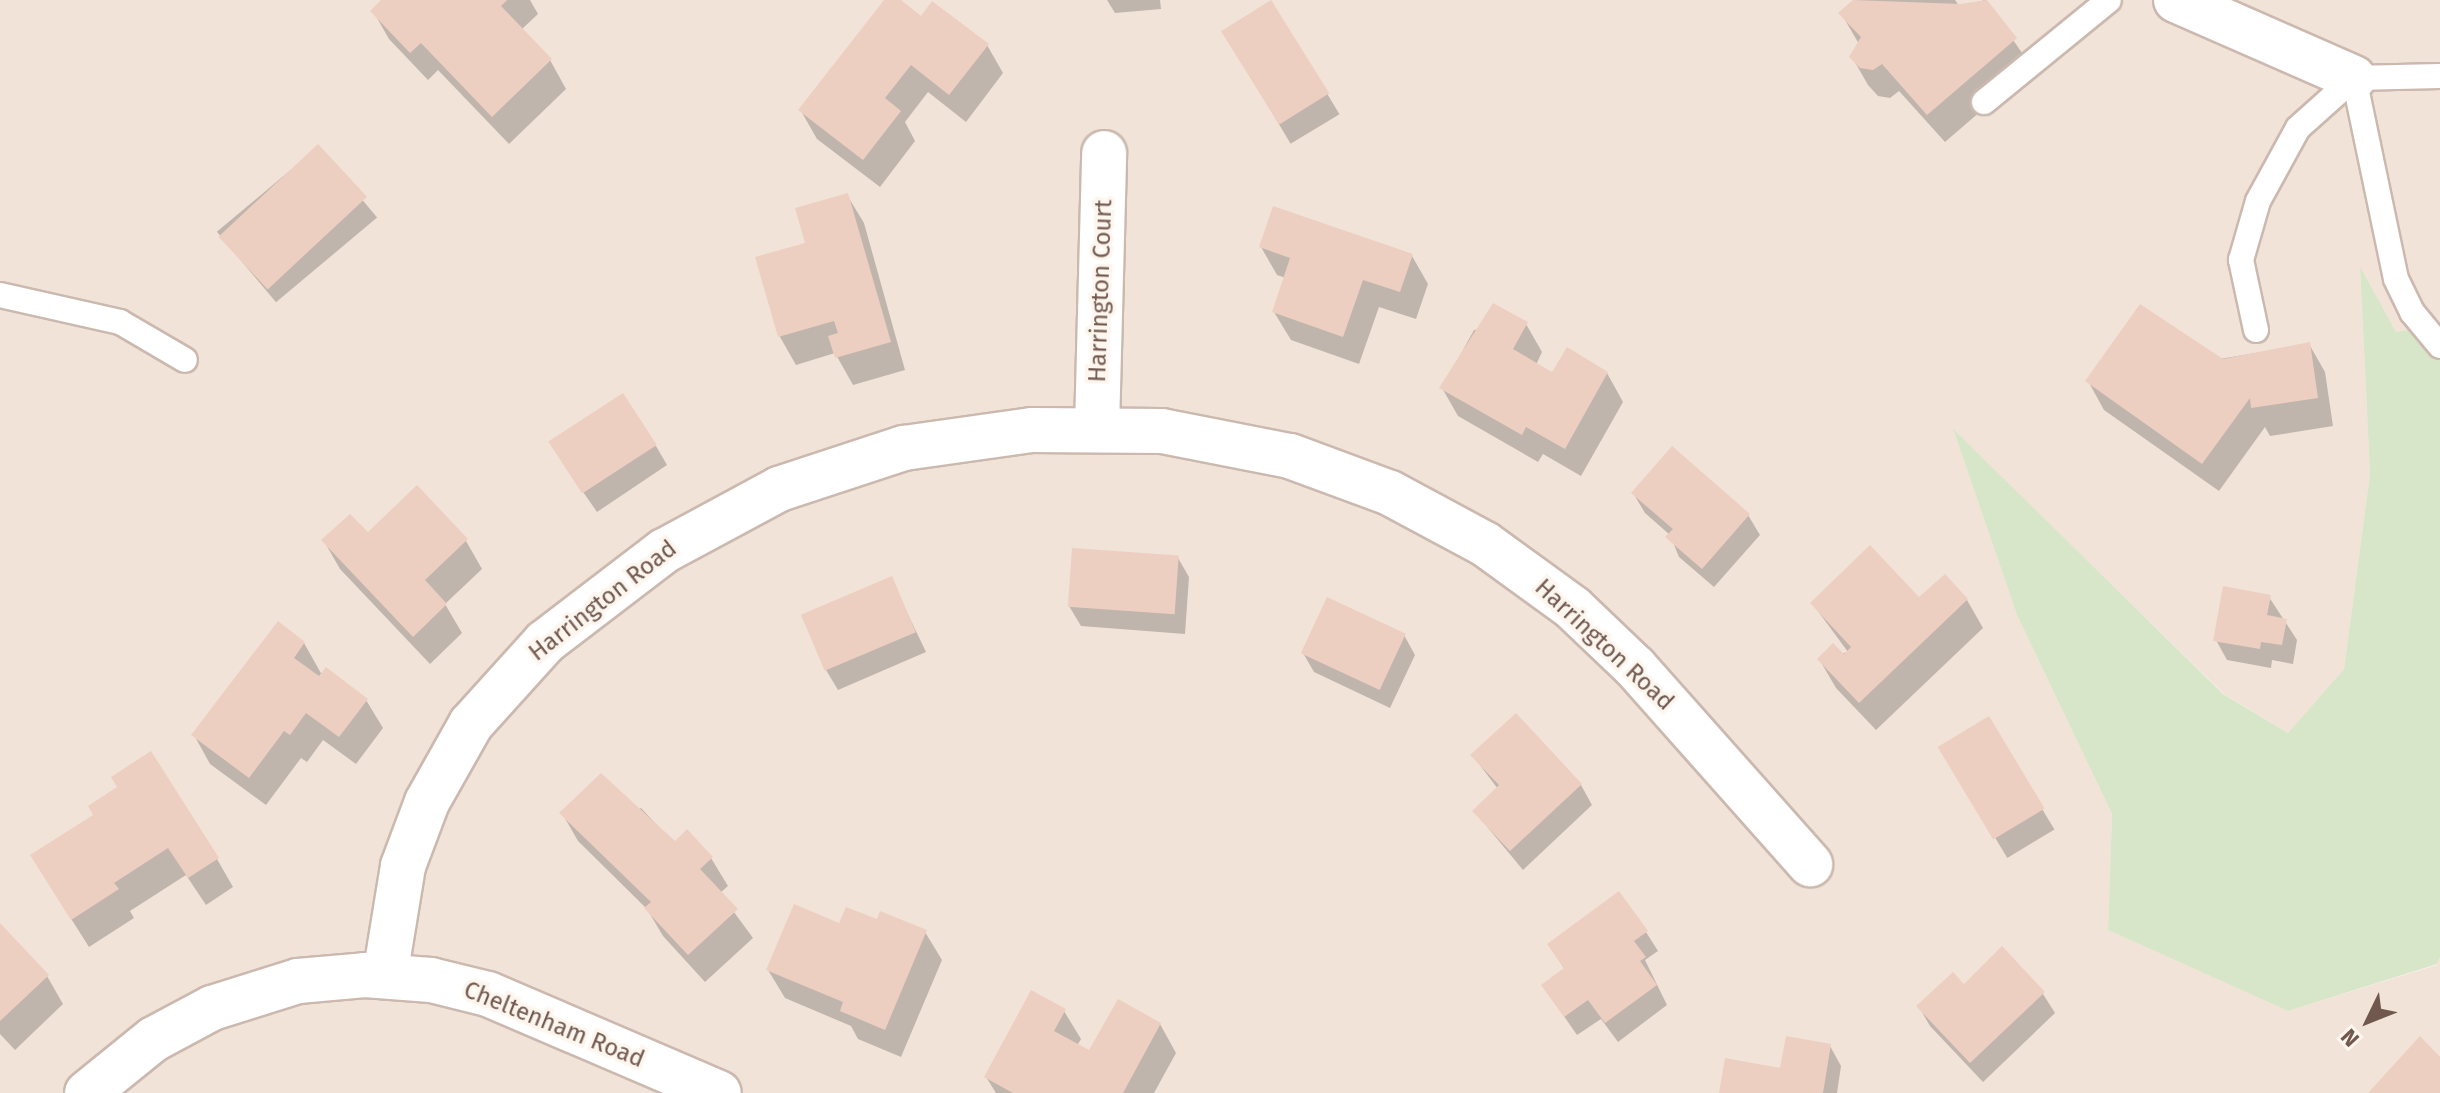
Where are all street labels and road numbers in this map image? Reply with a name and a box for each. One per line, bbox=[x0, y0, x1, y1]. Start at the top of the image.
street label: Harrington Court bbox=[1083, 199, 1119, 383]
street label: Harrington Road bbox=[523, 534, 683, 668]
street label: Harrington Road bbox=[1529, 573, 1679, 717]
street label: Cheltenham Road bbox=[459, 976, 649, 1074]

